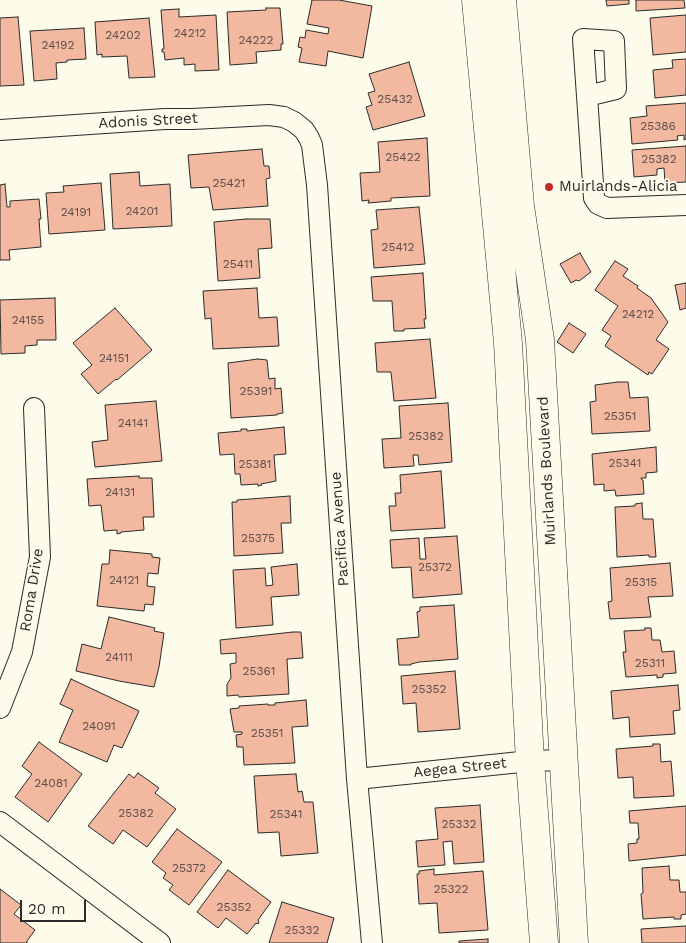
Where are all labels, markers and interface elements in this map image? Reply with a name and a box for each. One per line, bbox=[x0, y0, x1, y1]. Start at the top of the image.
house number: 24212 bbox=[174, 26, 206, 40]
house number: 24202 bbox=[105, 28, 141, 42]
house number: 24222 bbox=[239, 33, 273, 47]
house number: 24192 bbox=[42, 38, 74, 52]
house number: 25432 bbox=[377, 92, 413, 106]
street label: Adonis Street bbox=[98, 109, 198, 133]
house number: 25386 bbox=[640, 119, 676, 133]
house number: 25422 bbox=[385, 150, 421, 164]
house number: 25382 bbox=[641, 152, 677, 166]
house number: 25421 bbox=[213, 176, 245, 190]
place label: Muirlands-Alicia bbox=[559, 178, 677, 196]
marker: Muirlands-Alicia bbox=[543, 181, 555, 193]
house number: 24201 bbox=[125, 204, 159, 218]
house number: 24191 bbox=[61, 205, 91, 219]
house number: 25412 bbox=[382, 240, 414, 254]
house number: 25411 bbox=[223, 257, 253, 271]
house number: 24212 bbox=[622, 307, 654, 321]
house number: 24155 bbox=[12, 313, 44, 327]
house number: 24151 bbox=[99, 351, 129, 365]
house number: 25391 bbox=[239, 384, 273, 398]
street label: Muirlands Boulevard bbox=[534, 396, 560, 546]
house number: 25351 bbox=[604, 409, 636, 423]
house number: 24141 bbox=[118, 416, 148, 430]
house number: 25382 bbox=[408, 429, 444, 443]
house number: 25341 bbox=[609, 456, 641, 470]
house number: 25381 bbox=[238, 457, 272, 471]
street label: Pacifica Avenue bbox=[327, 471, 353, 587]
house number: 24131 bbox=[105, 485, 135, 499]
house number: 25375 bbox=[241, 531, 275, 545]
street label: Roma Drive bbox=[17, 547, 47, 633]
house number: 25372 bbox=[418, 560, 452, 574]
house number: 24121 bbox=[109, 573, 139, 587]
house number: 25315 bbox=[625, 575, 657, 589]
house number: 24111 bbox=[105, 650, 133, 664]
house number: 25311 bbox=[635, 656, 665, 670]
house number: 25361 bbox=[243, 664, 275, 678]
house number: 25352 bbox=[412, 682, 446, 696]
house number: 24091 bbox=[82, 719, 116, 733]
house number: 25351 bbox=[251, 726, 283, 740]
street label: Aegea Street bbox=[412, 754, 508, 782]
house number: 24081 bbox=[34, 776, 68, 790]
house number: 25382 bbox=[118, 806, 154, 820]
house number: 25341 bbox=[270, 807, 302, 821]
house number: 25332 bbox=[442, 817, 476, 831]
house number: 25372 bbox=[172, 861, 206, 875]
house number: 25322 bbox=[434, 882, 468, 896]
scale bar bbox=[22, 890, 89, 922]
text: 20 m bbox=[28, 900, 66, 918]
house number: 25352 bbox=[217, 900, 251, 914]
house number: 25332 bbox=[285, 923, 319, 937]

